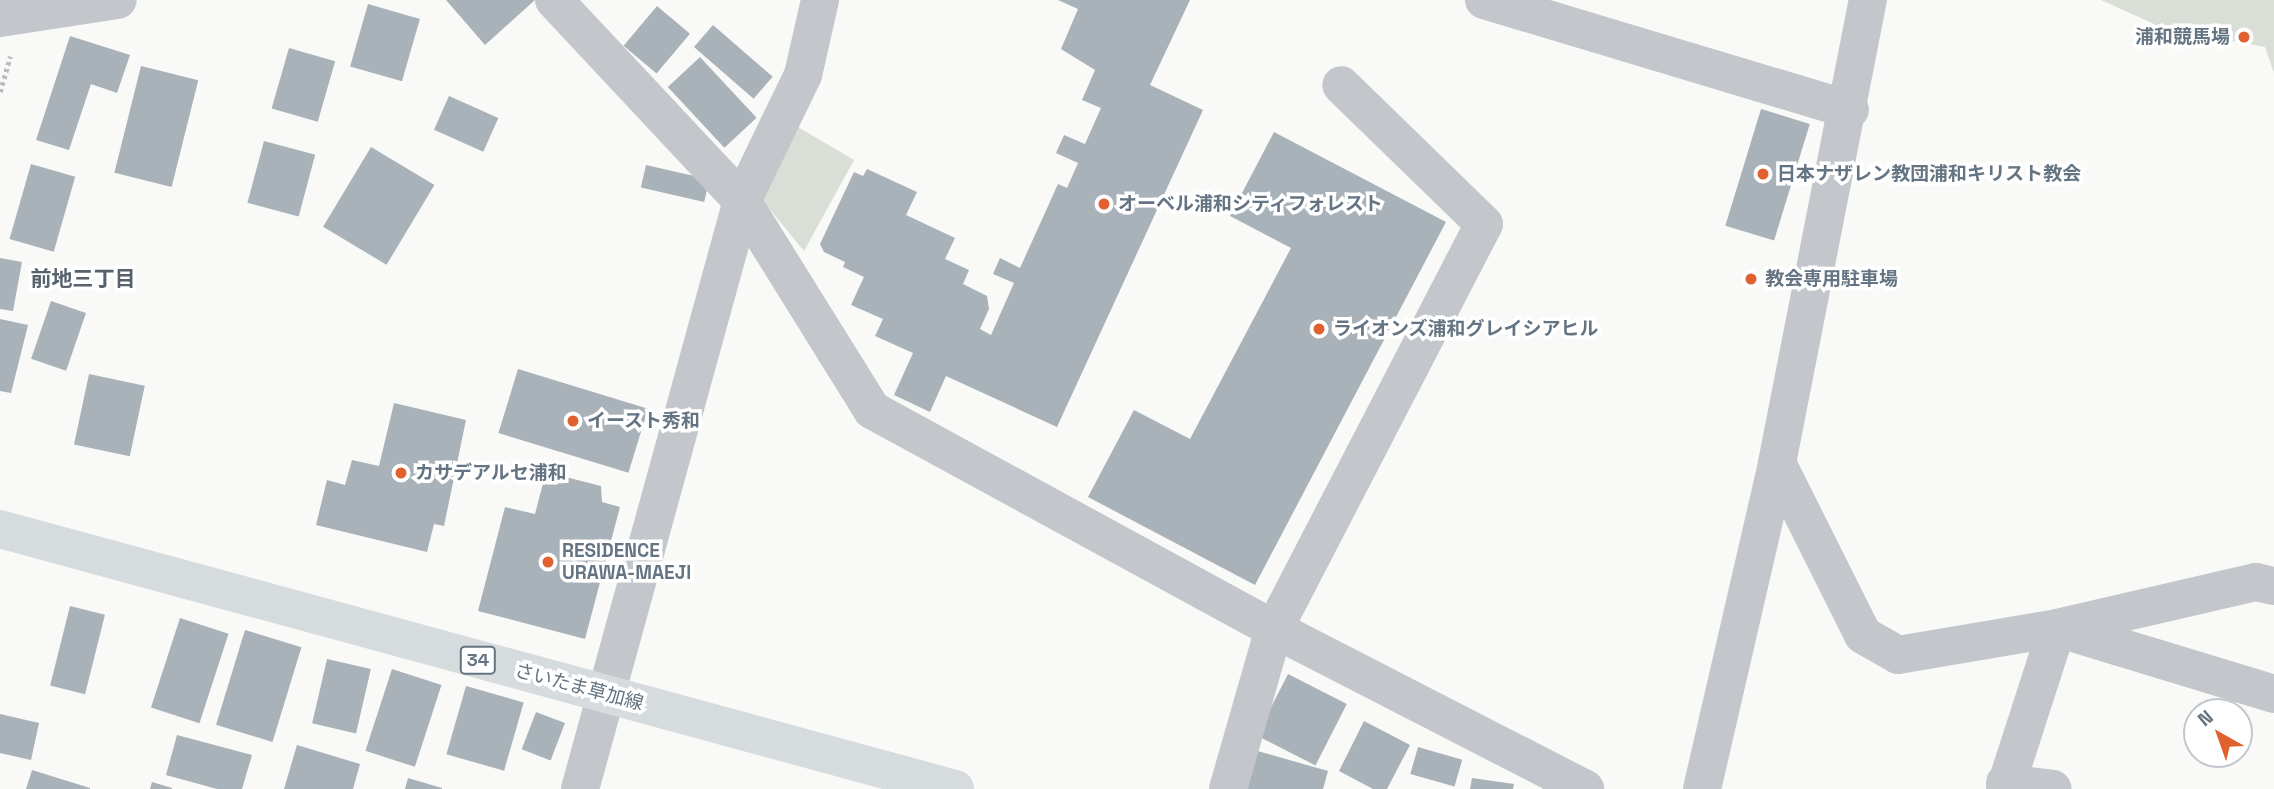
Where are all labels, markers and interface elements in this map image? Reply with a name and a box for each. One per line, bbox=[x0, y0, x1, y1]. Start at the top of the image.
place label: 浦和競馬場 bbox=[2135, 26, 2230, 48]
marker: 浦和競馬場 bbox=[2236, 29, 2252, 45]
place label: 日本ナザレン教団浦和キリスト教会 bbox=[1777, 163, 2081, 185]
marker: 日本ナザレン教団浦和キリスト教会 bbox=[1755, 166, 1771, 182]
place label: オーベル浦和シティフォレスト bbox=[1118, 193, 1384, 215]
marker: オーベル浦和シティフォレスト bbox=[1096, 196, 1112, 212]
district label: 前地三丁目 bbox=[31, 266, 135, 292]
place label: 教会専用駐車場 bbox=[1765, 268, 1898, 290]
marker: 教会専用駐車場 bbox=[1743, 271, 1759, 287]
place label: ライオンズ浦和グレイシアヒル bbox=[1333, 318, 1599, 340]
marker: ライオンズ浦和グレイシアヒル bbox=[1311, 321, 1327, 337]
place label: イースト秀和 bbox=[587, 410, 701, 432]
marker: イースト秀和 bbox=[565, 413, 581, 429]
place label: カサデアルセ浦和 bbox=[415, 462, 567, 484]
marker: カサデアルセ浦和 bbox=[393, 465, 409, 481]
place label: RESIDENCE URAWA-MAEJI bbox=[562, 540, 691, 584]
marker: RESIDENCE URAWA-MAEJI bbox=[540, 554, 556, 570]
road number: 34 bbox=[459, 646, 497, 674]
street label: さいたま草加線 bbox=[512, 659, 646, 715]
north arrow bbox=[2183, 698, 2253, 768]
text: N bbox=[2193, 704, 2218, 732]

